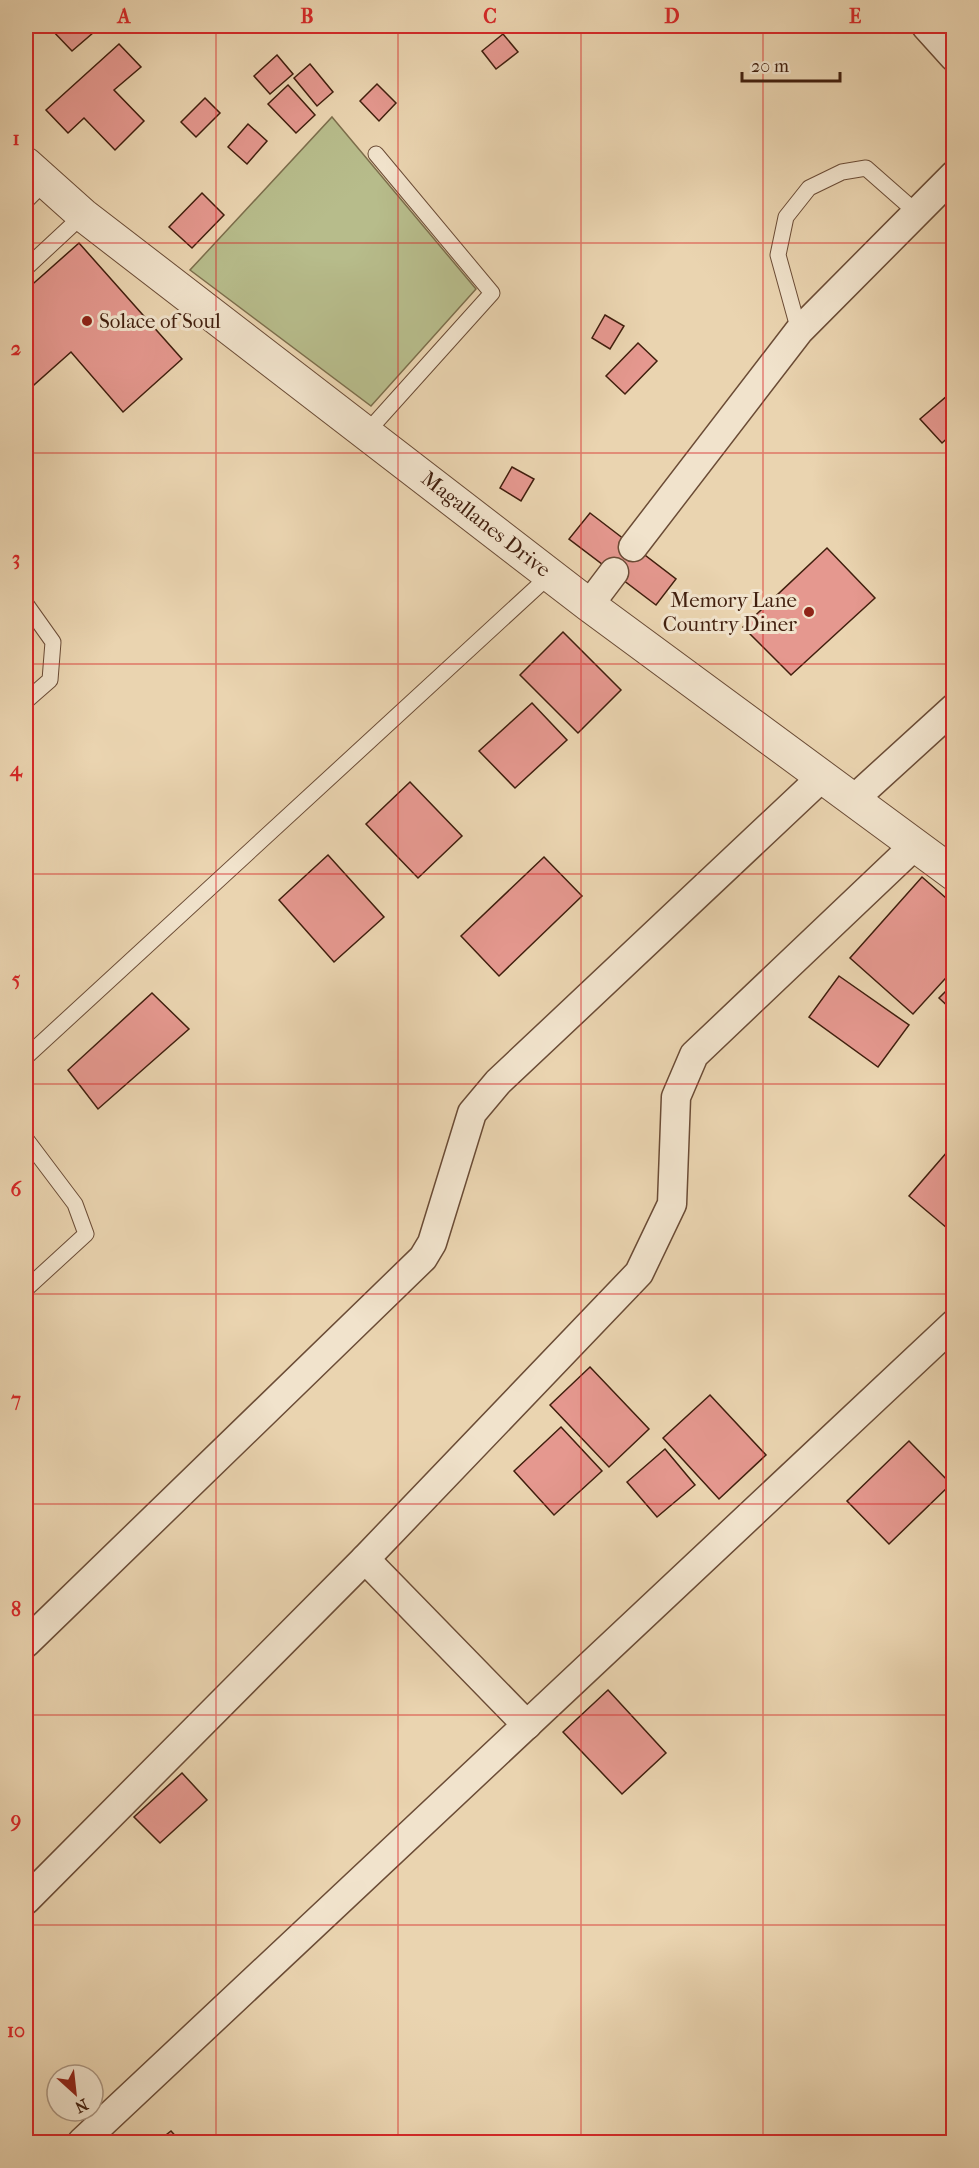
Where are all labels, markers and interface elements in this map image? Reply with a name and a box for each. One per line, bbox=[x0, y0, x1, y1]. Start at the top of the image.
text: A bbox=[116, 5, 132, 28]
text: B bbox=[300, 5, 314, 28]
text: C bbox=[483, 5, 497, 28]
text: D bbox=[664, 5, 680, 28]
text: E bbox=[849, 5, 861, 28]
scale bar bbox=[742, 45, 840, 83]
text: 20 m bbox=[751, 56, 789, 77]
text: 1 bbox=[12, 127, 20, 150]
place label: Solace of Soul bbox=[99, 309, 221, 333]
marker: Solace of Soul bbox=[80, 314, 94, 328]
text: 2 bbox=[11, 337, 21, 360]
street label: Magallanes Drive bbox=[417, 466, 555, 582]
text: 3 bbox=[12, 547, 20, 570]
place label: Memory Lane Country Diner bbox=[663, 588, 797, 636]
marker: Memory Lane Country Diner bbox=[802, 605, 816, 619]
text: 4 bbox=[9, 758, 23, 782]
text: 5 bbox=[12, 968, 21, 991]
text: 6 bbox=[11, 1178, 23, 1201]
text: 7 bbox=[10, 1388, 21, 1411]
text: 8 bbox=[11, 1598, 21, 1621]
text: 9 bbox=[10, 1809, 21, 1832]
text: 10 bbox=[7, 2019, 25, 2042]
north arrow bbox=[45, 2063, 105, 2123]
text: N bbox=[71, 2095, 91, 2118]

